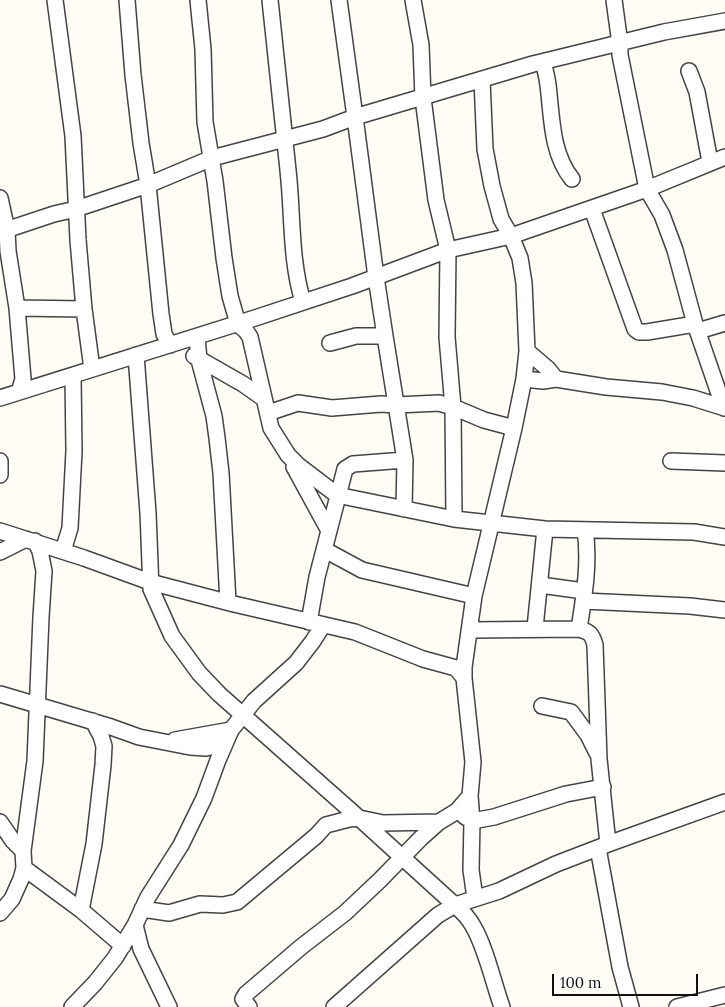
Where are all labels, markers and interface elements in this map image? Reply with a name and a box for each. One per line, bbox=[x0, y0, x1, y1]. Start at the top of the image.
scale bar bbox=[555, 964, 701, 996]
text: 100 m bbox=[560, 973, 601, 992]

